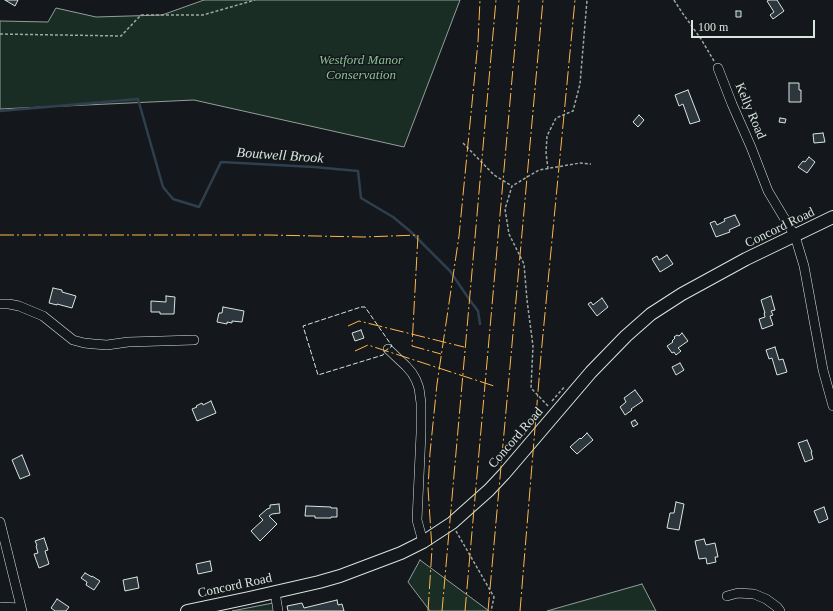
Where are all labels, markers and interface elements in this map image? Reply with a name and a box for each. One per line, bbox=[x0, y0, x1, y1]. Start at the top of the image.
scale bar bbox=[693, 12, 817, 38]
text: 100 m bbox=[698, 20, 728, 34]
park label: Westford Manor Conservation bbox=[319, 53, 403, 84]
street label: Kelly Road bbox=[731, 81, 769, 141]
water label: Boutwell Brook bbox=[236, 145, 324, 167]
street label: Concord Road bbox=[743, 204, 817, 252]
street label: Concord Road bbox=[485, 404, 547, 472]
street label: Concord Road bbox=[196, 571, 274, 601]

